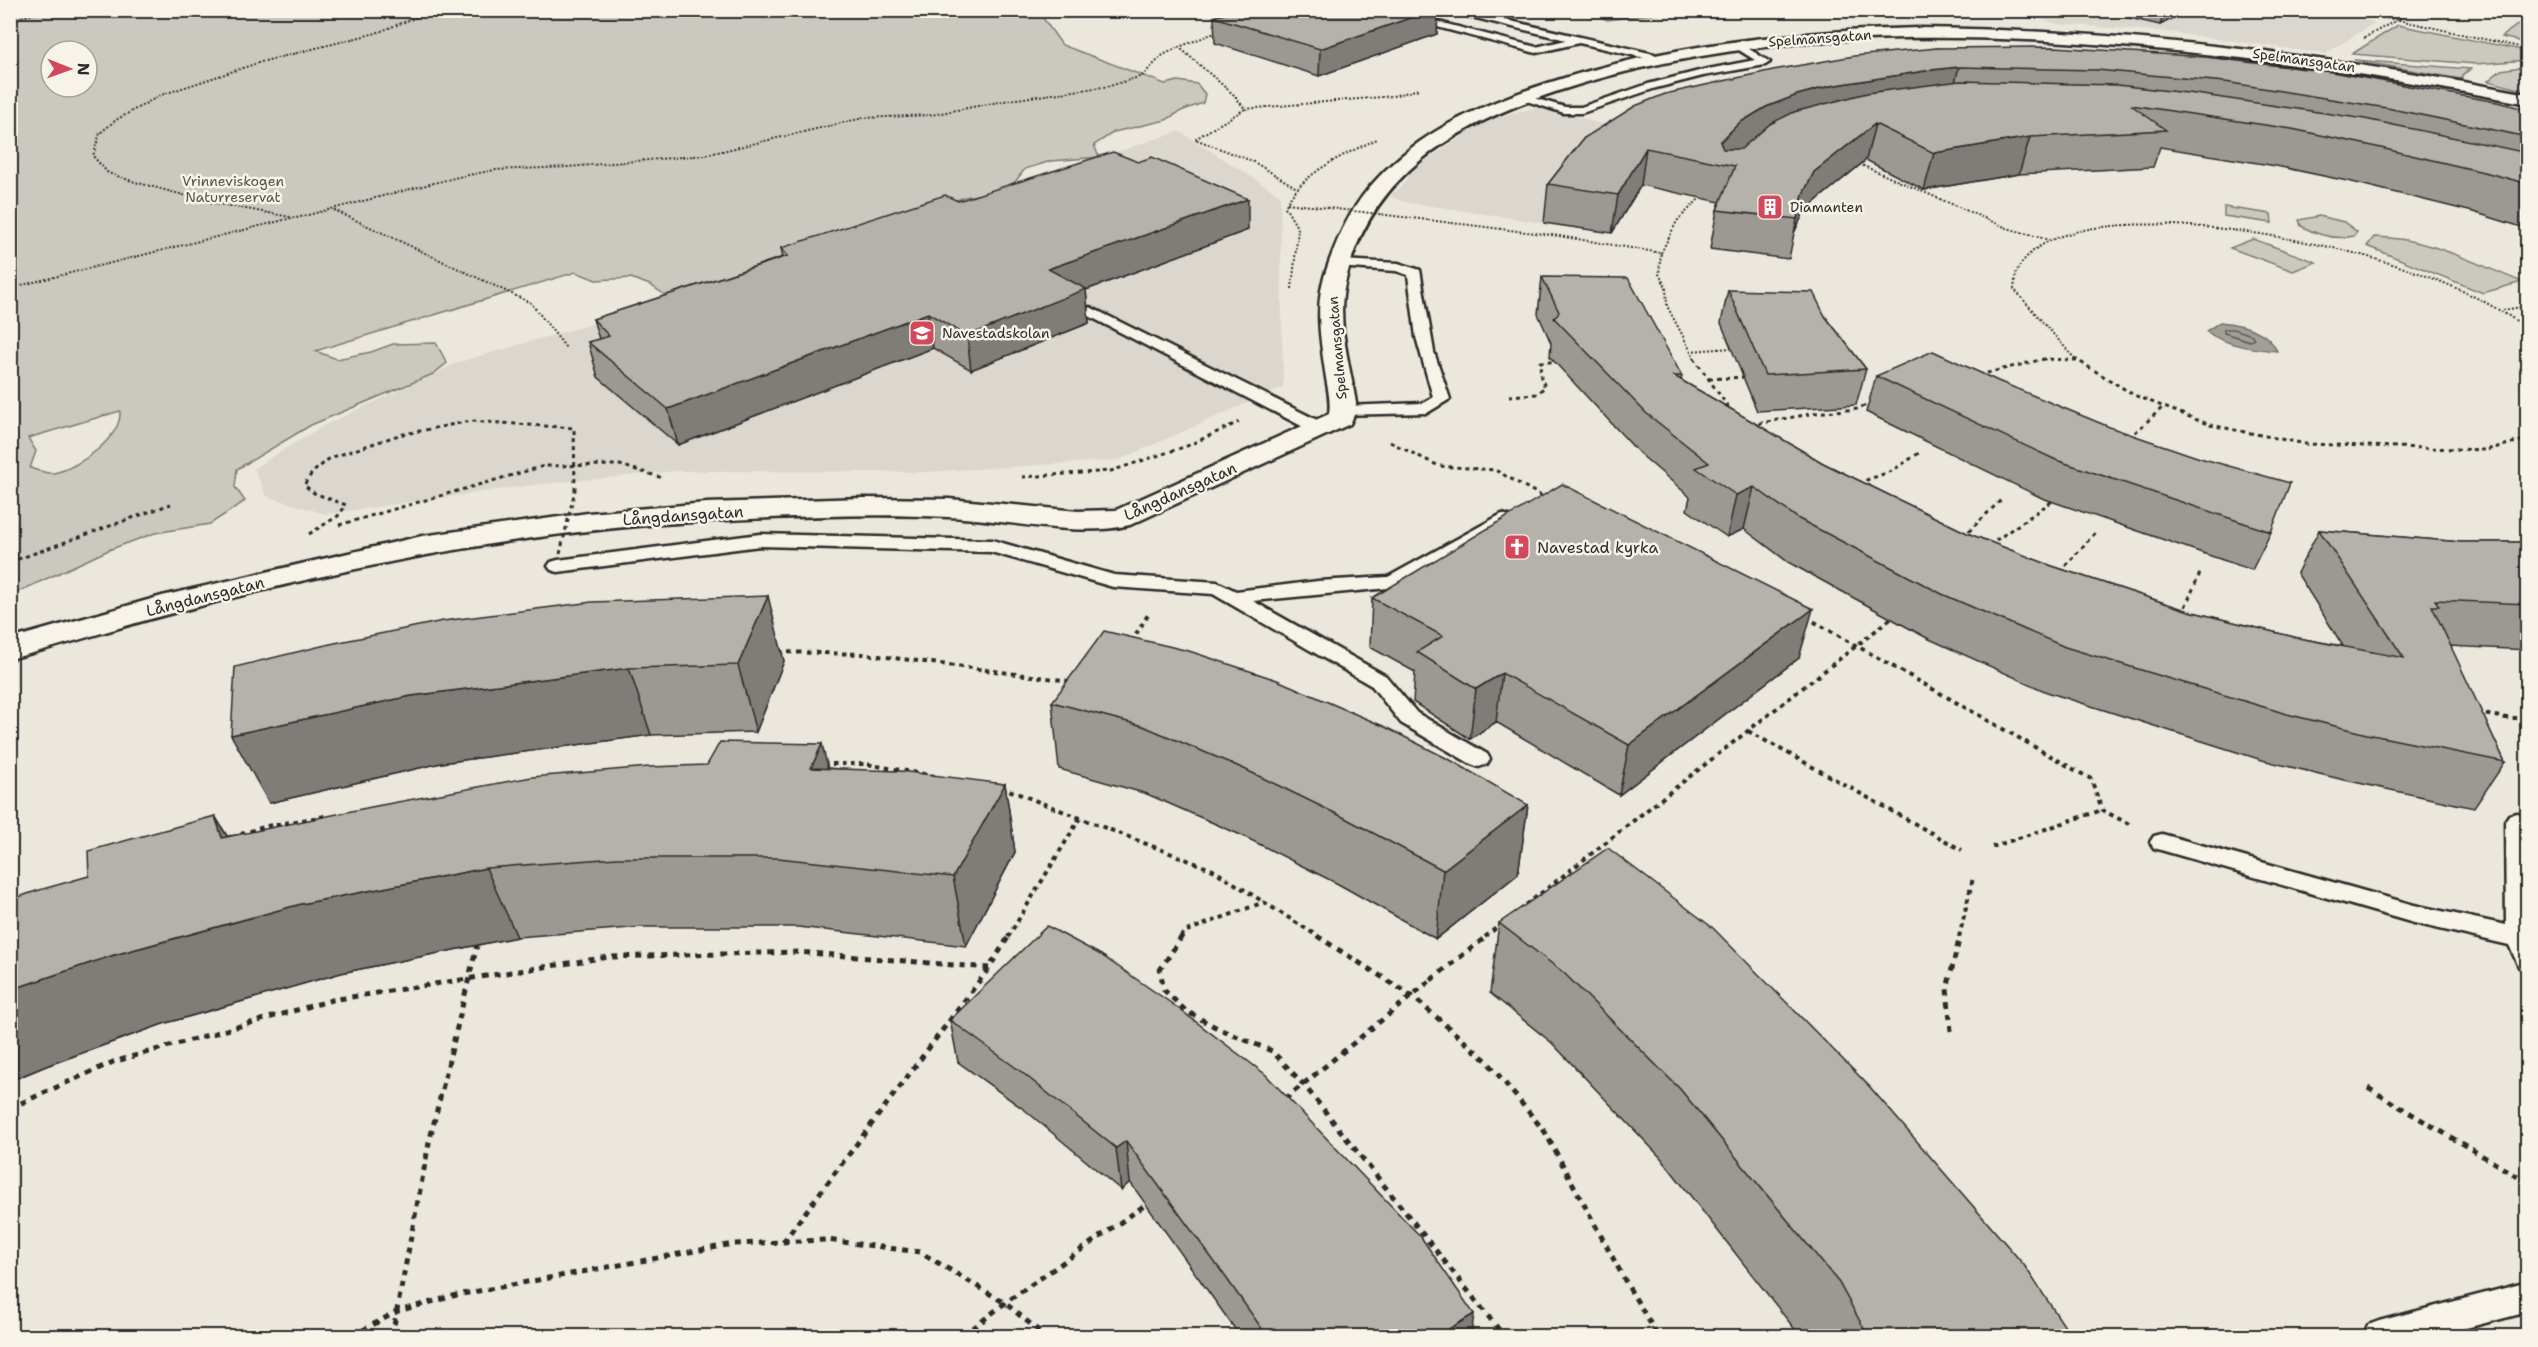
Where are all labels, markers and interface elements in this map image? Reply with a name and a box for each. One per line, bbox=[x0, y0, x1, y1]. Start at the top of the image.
street label: Spelmansgatan bbox=[1768, 25, 1873, 51]
north arrow bbox=[39, 39, 99, 99]
street label: Spelmansgatan bbox=[2252, 44, 2357, 76]
text: N bbox=[73, 63, 94, 76]
park label: Vrinneviskogen Naturreservat bbox=[182, 172, 284, 206]
building icon: Diamanten bbox=[1755, 192, 1785, 222]
place label: Diamanten bbox=[1790, 198, 1863, 216]
street label: Spelmansgatan bbox=[1323, 295, 1350, 400]
school or university icon: Navestadskolan bbox=[907, 318, 937, 348]
place label: Navestadskolan bbox=[942, 324, 1050, 342]
street label: Långdansgatan bbox=[1121, 457, 1240, 526]
street label: Långdansgatan bbox=[622, 501, 744, 530]
church icon: Navestad kyrka bbox=[1502, 532, 1532, 562]
place label: Navestad kyrka bbox=[1537, 537, 1659, 558]
street label: Långdansgatan bbox=[144, 572, 267, 621]

